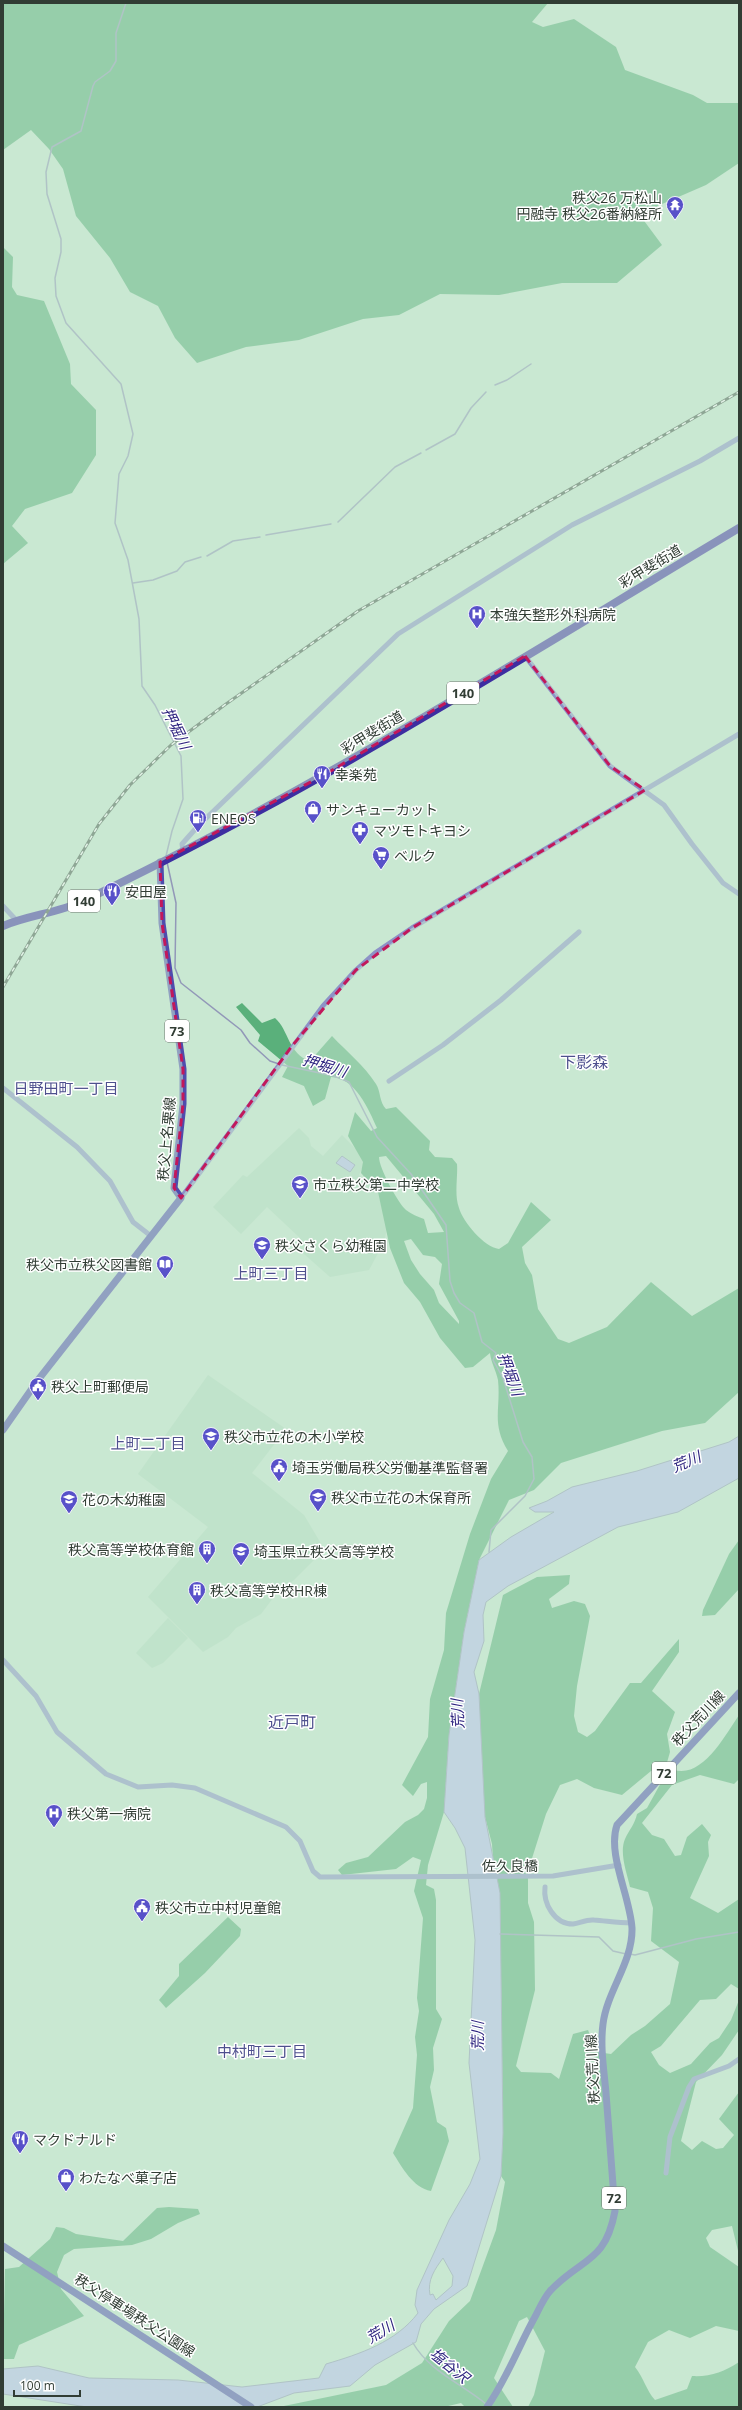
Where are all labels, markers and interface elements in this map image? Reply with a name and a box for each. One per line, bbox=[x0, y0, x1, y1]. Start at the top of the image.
place label: 秩父26 万松山 円融寺 秩父26番納経所 bbox=[516, 188, 662, 223]
temple icon: 秩父26 万松山 円融寺 秩父26番納経所 bbox=[665, 195, 685, 220]
street label: 彩甲斐街道 bbox=[615, 540, 685, 592]
hospital icon: 本強矢整形外科病院 bbox=[467, 604, 487, 629]
place label: 本強矢整形外科病院 bbox=[490, 605, 616, 624]
road number: 140 bbox=[447, 682, 479, 704]
water label: 押堀川 bbox=[158, 703, 197, 754]
street label: 彩甲斐街道 bbox=[337, 706, 407, 758]
restaurant icon: 幸楽苑 bbox=[312, 764, 332, 789]
place label: 幸楽苑 bbox=[335, 765, 377, 784]
shop icon: サンキューカット bbox=[303, 799, 323, 824]
place label: サンキューカット bbox=[326, 800, 438, 819]
fuel station icon: ENEOS bbox=[188, 808, 208, 833]
place label: ENEOS bbox=[211, 809, 256, 828]
pharmacy icon: マツモトキヨシ bbox=[350, 820, 370, 845]
place label: マツモトキヨシ bbox=[373, 821, 471, 840]
supermarket icon: ベルク bbox=[371, 845, 391, 870]
place label: ベルク bbox=[394, 846, 436, 865]
restaurant icon: 安田屋 bbox=[102, 881, 122, 906]
place label: 安田屋 bbox=[125, 882, 167, 901]
road number: 140 bbox=[68, 890, 100, 912]
road number: 73 bbox=[165, 1020, 189, 1042]
water label: 押堀川 bbox=[301, 1049, 351, 1082]
district label: 下影森 bbox=[560, 1051, 608, 1073]
district label: 日野田町一丁目 bbox=[13, 1078, 119, 1098]
street label: 秩父上名栗線 bbox=[153, 1096, 179, 1182]
school or university icon: 市立秩父第二中学校 bbox=[290, 1174, 310, 1199]
place label: 市立秩父第二中学校 bbox=[313, 1175, 439, 1194]
school or university icon: 秩父さくら幼稚園 bbox=[252, 1235, 272, 1260]
place label: 秩父さくら幼稚園 bbox=[275, 1236, 387, 1255]
library icon: 秩父市立秩父図書館 bbox=[155, 1254, 175, 1279]
place label: 秩父市立秩父図書館 bbox=[26, 1255, 152, 1274]
district label: 上町三丁目 bbox=[233, 1263, 309, 1283]
water label: 押堀川 bbox=[494, 1349, 529, 1400]
public building icon: 秩父上町郵便局 bbox=[28, 1376, 48, 1401]
place label: 秩父上町郵便局 bbox=[51, 1377, 149, 1396]
school or university icon: 秩父市立花の木小学校 bbox=[201, 1426, 221, 1451]
place label: 秩父市立花の木小学校 bbox=[224, 1427, 364, 1446]
district label: 上町二丁目 bbox=[110, 1433, 186, 1453]
water label: 荒川 bbox=[668, 1445, 706, 1476]
public building icon: 埼玉労働局秩父労働基準監督署 bbox=[269, 1457, 289, 1482]
place label: 埼玉労働局秩父労働基準監督署 bbox=[292, 1458, 488, 1477]
school or university icon: 秩父市立花の木保育所 bbox=[308, 1487, 328, 1512]
place label: 秩父市立花の木保育所 bbox=[331, 1488, 471, 1507]
school or university icon: 花の木幼稚園 bbox=[59, 1489, 79, 1514]
place label: 花の木幼稚園 bbox=[82, 1490, 166, 1509]
building icon: 秩父高等学校体育館 bbox=[197, 1539, 217, 1564]
place label: 秩父高等学校体育館 bbox=[68, 1540, 194, 1559]
school or university icon: 埼玉県立秩父高等学校 bbox=[231, 1541, 251, 1566]
place label: 埼玉県立秩父高等学校 bbox=[254, 1542, 394, 1561]
building icon: 秩父高等学校HR棟 bbox=[187, 1580, 207, 1605]
place label: 秩父高等学校HR棟 bbox=[210, 1581, 327, 1600]
street label: 秩父荒川線 bbox=[667, 1686, 729, 1750]
water label: 荒川 bbox=[446, 1697, 468, 1730]
district label: 近戸町 bbox=[268, 1711, 316, 1733]
road number: 72 bbox=[652, 1762, 676, 1784]
hospital icon: 秩父第一病院 bbox=[44, 1803, 64, 1828]
place label: 秩父第一病院 bbox=[67, 1804, 151, 1823]
street label: 佐久良橋 bbox=[482, 1856, 538, 1875]
public building icon: 秩父市立中村児童館 bbox=[132, 1897, 152, 1922]
place label: 秩父市立中村児童館 bbox=[155, 1898, 281, 1917]
water label: 荒川 bbox=[467, 2019, 487, 2051]
street label: 秩父荒川線 bbox=[581, 2034, 603, 2104]
district label: 中村町三丁目 bbox=[217, 2041, 307, 2061]
restaurant icon: マクドナルド bbox=[10, 2129, 30, 2154]
place label: マクドナルド bbox=[33, 2130, 117, 2149]
shop icon: わたなべ菓子店 bbox=[56, 2167, 76, 2192]
place label: わたなべ菓子店 bbox=[79, 2168, 177, 2187]
road number: 72 bbox=[602, 2187, 626, 2209]
street label: 秩父停車場秩父公園線 bbox=[71, 2269, 199, 2361]
water label: 荒川 bbox=[362, 2314, 400, 2347]
water label: 塩谷沢 bbox=[426, 2343, 475, 2388]
scale bar bbox=[14, 2372, 80, 2398]
text: 100 m bbox=[20, 2377, 55, 2394]

